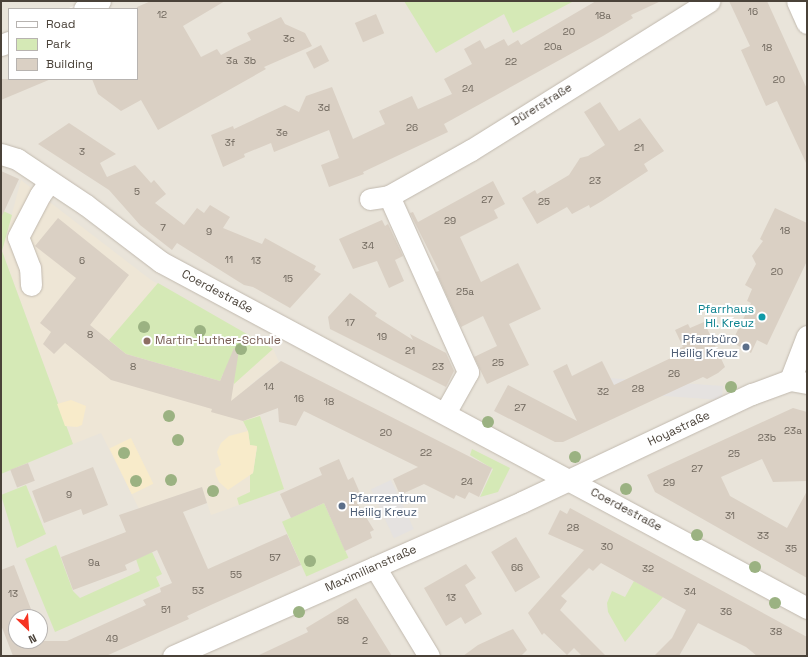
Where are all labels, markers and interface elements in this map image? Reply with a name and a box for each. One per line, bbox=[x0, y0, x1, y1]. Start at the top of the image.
house number: 16 bbox=[748, 6, 758, 18]
legend bbox=[8, 8, 138, 80]
house number: 12 bbox=[157, 9, 167, 21]
house number: 18a bbox=[595, 10, 611, 22]
text: Road bbox=[46, 16, 75, 32]
house number: 20 bbox=[563, 26, 575, 38]
house number: 3c bbox=[283, 33, 295, 45]
text: Park bbox=[46, 36, 71, 52]
house number: 20a bbox=[544, 41, 562, 53]
house number: 18 bbox=[762, 42, 772, 54]
house number: 3a bbox=[226, 55, 238, 67]
house number: 3b bbox=[244, 55, 256, 67]
text: Building bbox=[46, 56, 93, 72]
house number: 22 bbox=[505, 56, 517, 68]
house number: 20 bbox=[773, 74, 785, 86]
street label: Dürerstraße bbox=[509, 81, 575, 129]
house number: 24 bbox=[462, 83, 474, 95]
house number: 3d bbox=[318, 102, 330, 114]
house number: 26 bbox=[406, 122, 418, 134]
house number: 3e bbox=[276, 127, 288, 139]
house number: 3f bbox=[225, 137, 235, 149]
house number: 21 bbox=[634, 142, 644, 154]
house number: 3 bbox=[79, 146, 85, 158]
house number: 23 bbox=[589, 175, 601, 187]
house number: 5 bbox=[134, 186, 140, 198]
house number: 27 bbox=[481, 194, 493, 206]
house number: 25 bbox=[538, 196, 550, 208]
house number: 29 bbox=[444, 215, 456, 227]
house number: 7 bbox=[160, 222, 166, 234]
house number: 18 bbox=[780, 225, 790, 237]
house number: 9 bbox=[206, 226, 212, 238]
house number: 34 bbox=[362, 240, 374, 252]
house number: 11 bbox=[225, 254, 233, 266]
house number: 6 bbox=[79, 255, 85, 267]
house number: 13 bbox=[251, 255, 261, 267]
house number: 20 bbox=[771, 266, 783, 278]
street label: Coerdestraße bbox=[179, 267, 255, 317]
house number: 15 bbox=[283, 273, 293, 285]
house number: 25a bbox=[456, 286, 474, 298]
place label: Pfarrhaus Hl. Kreuz bbox=[698, 303, 754, 331]
marker: Pfarrhaus Hl. Kreuz bbox=[757, 312, 767, 322]
house number: 17 bbox=[345, 317, 355, 329]
house number: 8 bbox=[87, 329, 93, 341]
house number: 19 bbox=[377, 331, 387, 343]
place label: Pfarrbüro Heilig Kreuz bbox=[671, 333, 738, 361]
place label: Martin-Luther-Schule bbox=[155, 334, 281, 348]
marker: Martin-Luther-Schule bbox=[142, 336, 152, 346]
marker: Pfarrbüro Heilig Kreuz bbox=[741, 342, 751, 352]
house number: 21 bbox=[405, 345, 415, 357]
house number: 25 bbox=[492, 357, 504, 369]
house number: 8 bbox=[130, 361, 136, 373]
house number: 23 bbox=[432, 361, 444, 373]
house number: 26 bbox=[668, 368, 680, 380]
house number: 14 bbox=[264, 381, 274, 393]
house number: 28 bbox=[632, 383, 644, 395]
house number: 32 bbox=[597, 386, 609, 398]
house number: 16 bbox=[294, 393, 304, 405]
house number: 18 bbox=[324, 396, 334, 408]
house number: 27 bbox=[514, 402, 526, 414]
street label: Hoyastraße bbox=[646, 408, 712, 450]
house number: 23a bbox=[784, 425, 802, 437]
house number: 20 bbox=[380, 427, 392, 439]
house number: 23b bbox=[758, 432, 776, 444]
house number: 22 bbox=[420, 447, 432, 459]
house number: 25 bbox=[728, 448, 740, 460]
house number: 27 bbox=[691, 463, 703, 475]
house number: 24 bbox=[461, 476, 473, 488]
house number: 29 bbox=[663, 477, 675, 489]
street label: Coerdestraße bbox=[588, 485, 664, 535]
house number: 9 bbox=[66, 489, 72, 501]
place label: Pfarrzentrum Heilig Kreuz bbox=[350, 492, 426, 520]
marker: Pfarrzentrum Heilig Kreuz bbox=[337, 501, 347, 511]
house number: 31 bbox=[725, 510, 735, 522]
house number: 28 bbox=[567, 522, 579, 534]
house number: 33 bbox=[757, 530, 769, 542]
house number: 30 bbox=[601, 541, 613, 553]
street label: Maximilianstraße bbox=[323, 542, 419, 596]
house number: 35 bbox=[785, 543, 797, 555]
house number: 57 bbox=[269, 552, 281, 564]
house number: 9a bbox=[88, 557, 100, 569]
house number: 66 bbox=[511, 562, 523, 574]
house number: 32 bbox=[642, 563, 654, 575]
house number: 55 bbox=[230, 569, 242, 581]
house number: 53 bbox=[192, 585, 204, 597]
house number: 34 bbox=[684, 586, 696, 598]
house number: 13 bbox=[8, 588, 18, 600]
house number: 13 bbox=[446, 592, 456, 604]
house number: 51 bbox=[161, 604, 171, 616]
house number: 36 bbox=[720, 606, 732, 618]
north arrow bbox=[8, 609, 48, 649]
house number: 58 bbox=[337, 615, 349, 627]
house number: 38 bbox=[770, 626, 782, 638]
text: N bbox=[26, 631, 39, 647]
house number: 49 bbox=[106, 633, 118, 645]
house number: 2 bbox=[362, 635, 368, 647]

